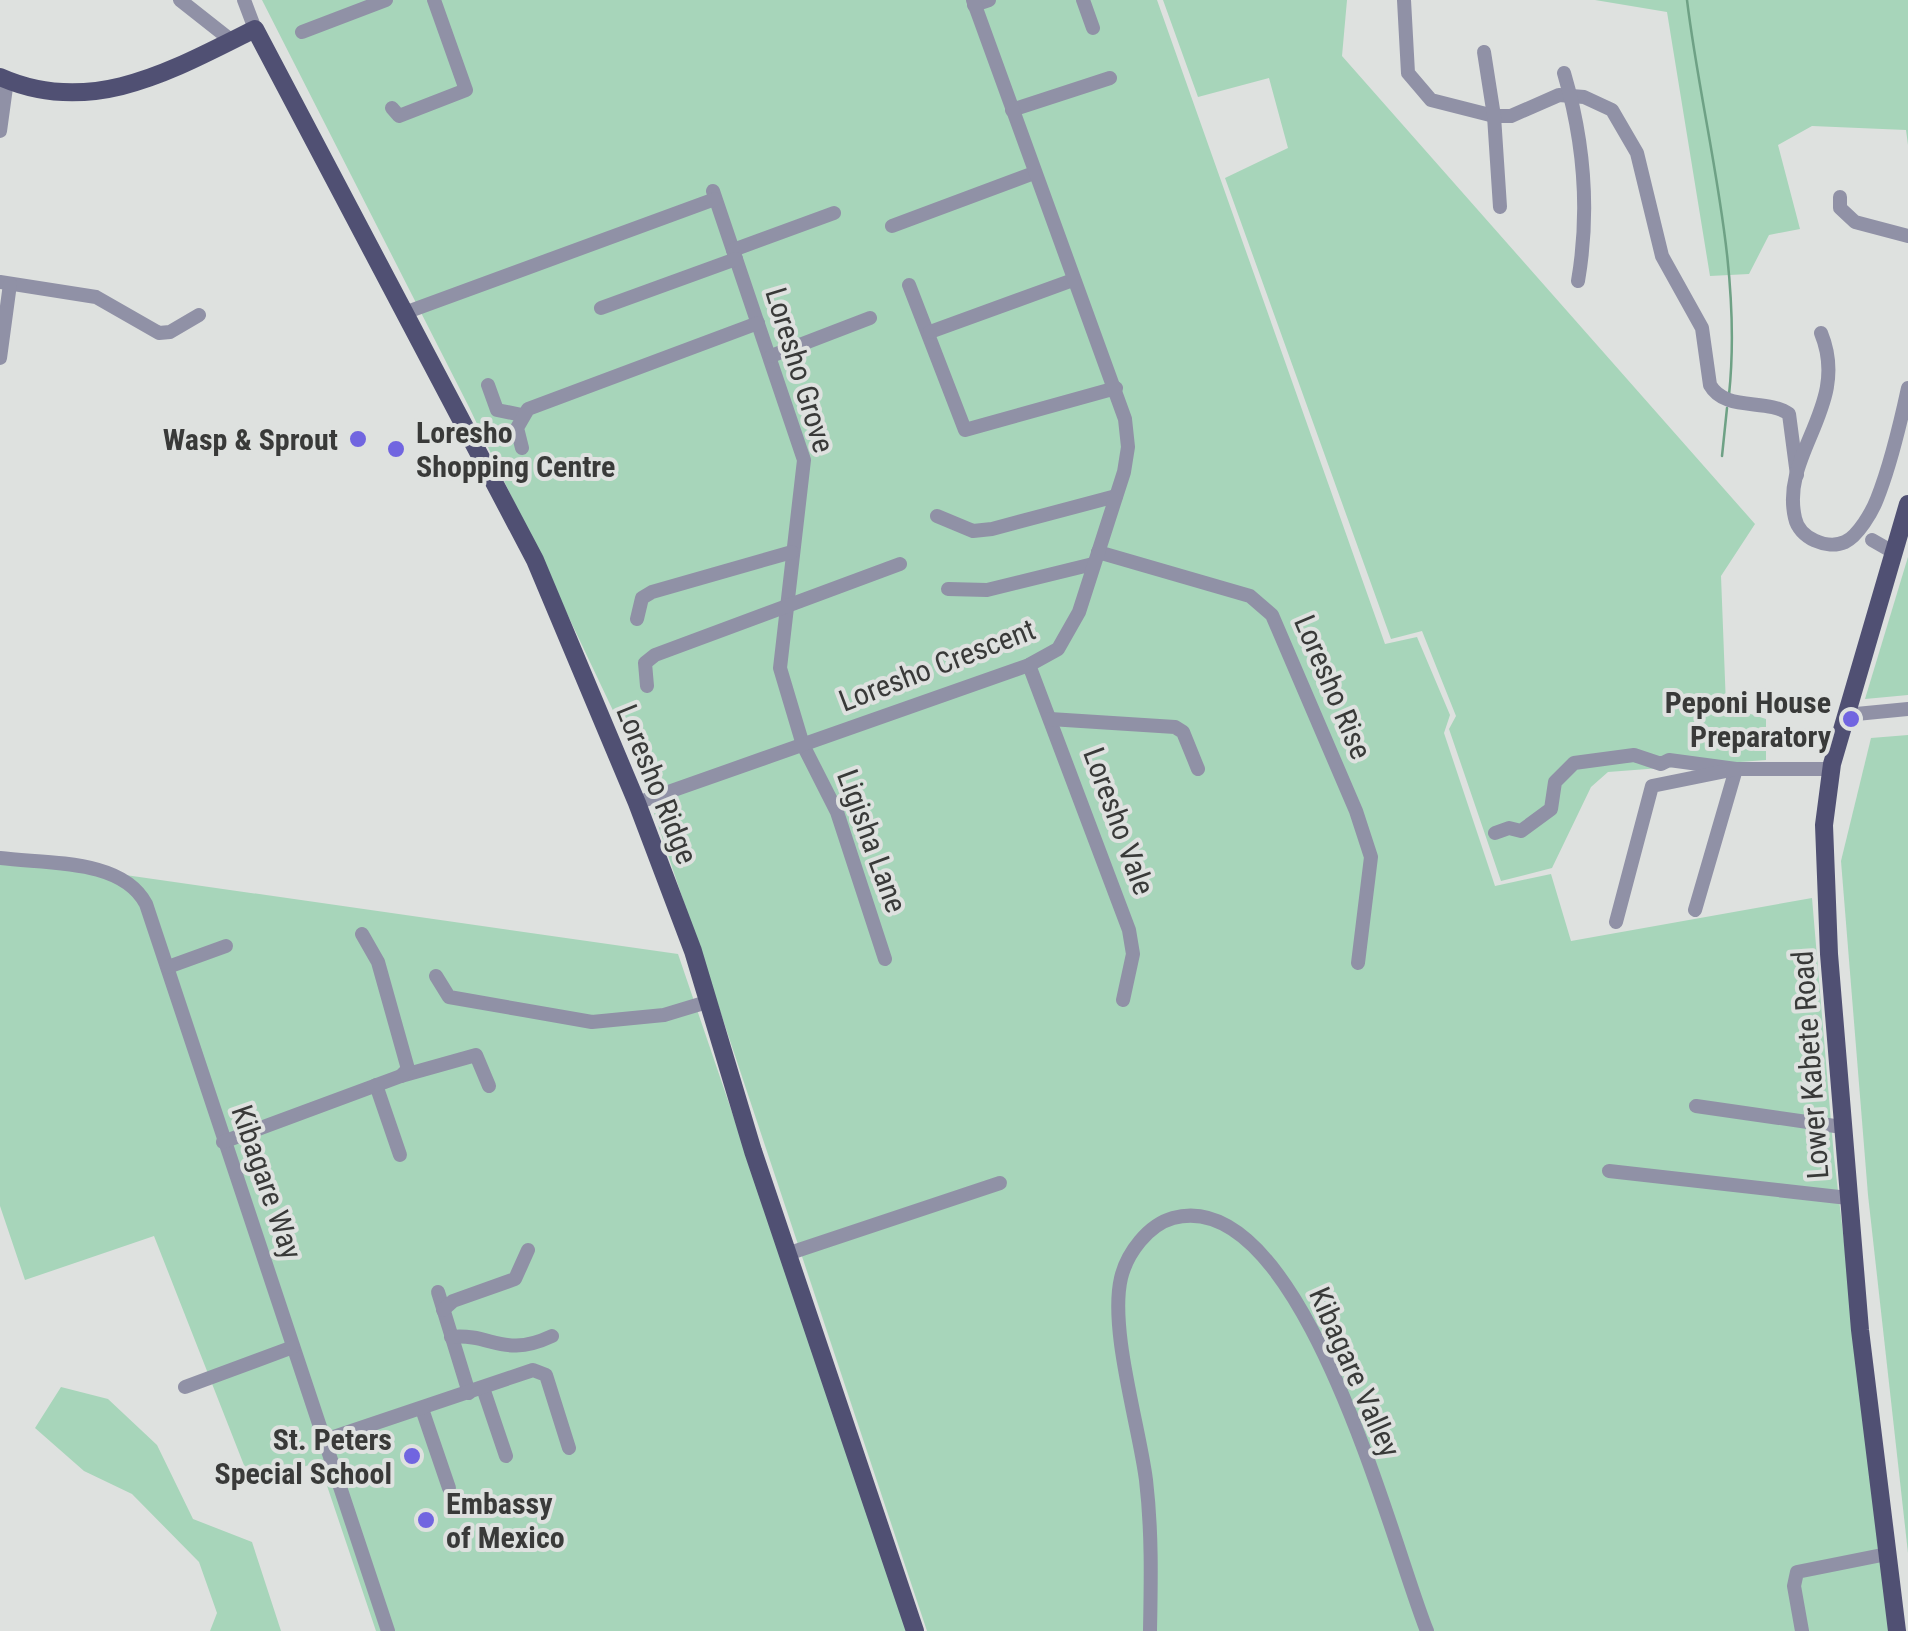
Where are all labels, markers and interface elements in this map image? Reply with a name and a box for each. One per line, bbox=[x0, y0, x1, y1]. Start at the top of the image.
street label: Loresho Grove bbox=[758, 283, 842, 457]
place label: Loresho Shopping Centre bbox=[416, 415, 615, 484]
place label: Wasp & Sprout bbox=[163, 422, 338, 457]
marker: Wasp & Sprout bbox=[347, 428, 369, 450]
marker: Loresho Shopping Centre bbox=[385, 438, 407, 460]
street label: Loresho Rise bbox=[1287, 610, 1379, 764]
street label: Loresho Crescent bbox=[834, 612, 1040, 718]
place label: Peponi House Preparatory bbox=[1665, 685, 1832, 754]
street label: Loresho Ridge bbox=[609, 699, 705, 869]
marker: Peponi House Preparatory bbox=[1840, 708, 1862, 730]
street label: Loresho Vale bbox=[1076, 743, 1162, 899]
street label: Ligisha Lane bbox=[830, 765, 914, 917]
street label: Lower Kabete Road bbox=[1785, 950, 1835, 1180]
street label: Kibagare Way bbox=[224, 1100, 310, 1264]
street label: Kibagare Valley bbox=[1302, 1282, 1408, 1462]
place label: St. Peters Special School bbox=[214, 1422, 392, 1491]
marker: St. Peters Special School bbox=[401, 1445, 423, 1467]
place label: Embassy of Mexico bbox=[446, 1486, 565, 1555]
marker: Embassy of Mexico bbox=[415, 1509, 437, 1531]

